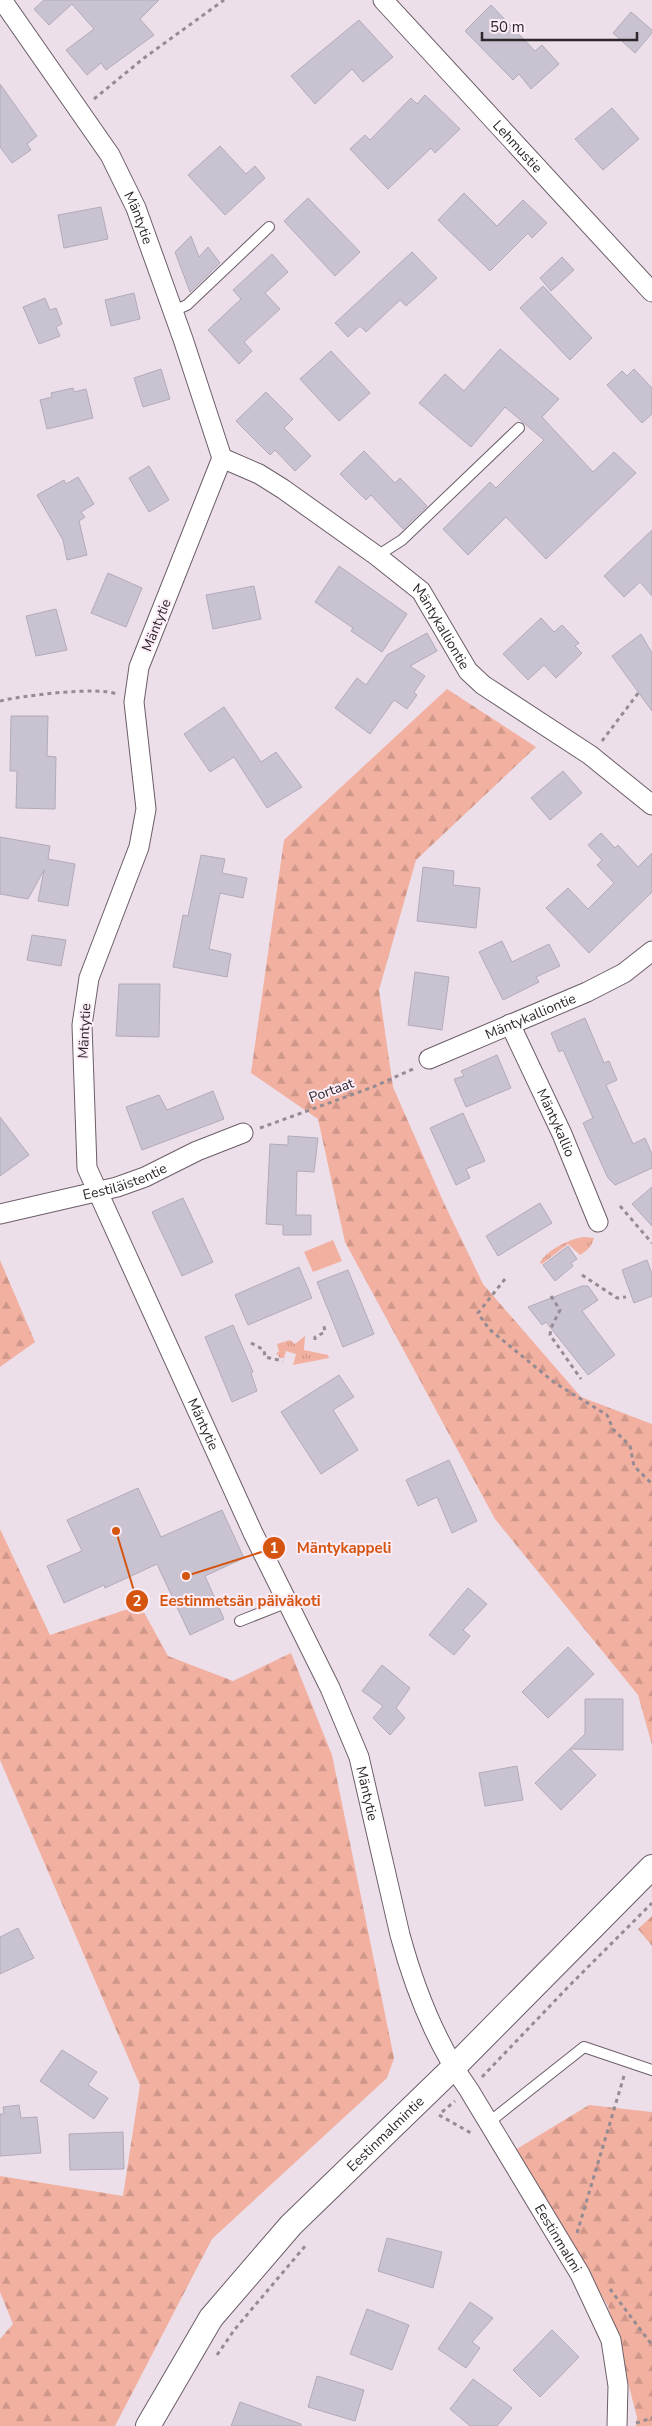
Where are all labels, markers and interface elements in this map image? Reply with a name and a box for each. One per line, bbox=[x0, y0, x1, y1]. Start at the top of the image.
scale bar bbox=[482, 10, 637, 42]
text: 50 m bbox=[490, 17, 525, 37]
street label: Lehmustie bbox=[488, 116, 546, 177]
street label: Mäntytie bbox=[119, 188, 157, 247]
street label: Mäntykalliontie bbox=[409, 579, 474, 673]
street label: Mäntytie bbox=[137, 596, 176, 654]
street label: Mäntykalliontie bbox=[482, 989, 579, 1044]
street label: Mäntytie bbox=[74, 1003, 95, 1059]
street label: Portaat bbox=[306, 1074, 356, 1107]
street label: Mäntykallio bbox=[532, 1086, 579, 1160]
street label: Eestiläistentie bbox=[81, 1159, 170, 1205]
street label: Mäntytie bbox=[183, 1395, 223, 1453]
callout: Mäntykappeli bbox=[261, 1533, 401, 1563]
text: 1 bbox=[269, 1538, 279, 1558]
text: Mäntykappeli bbox=[297, 1538, 391, 1558]
callout: Eestinmetsän päiväkoti bbox=[124, 1586, 330, 1616]
text: 2 bbox=[132, 1591, 142, 1611]
text: Eestinmetsän päiväkoti bbox=[159, 1591, 321, 1611]
street label: Mäntytie bbox=[351, 1764, 382, 1823]
street label: Eestinmalmintie bbox=[343, 2092, 428, 2176]
street label: Eestinmalmi bbox=[530, 2201, 586, 2276]

